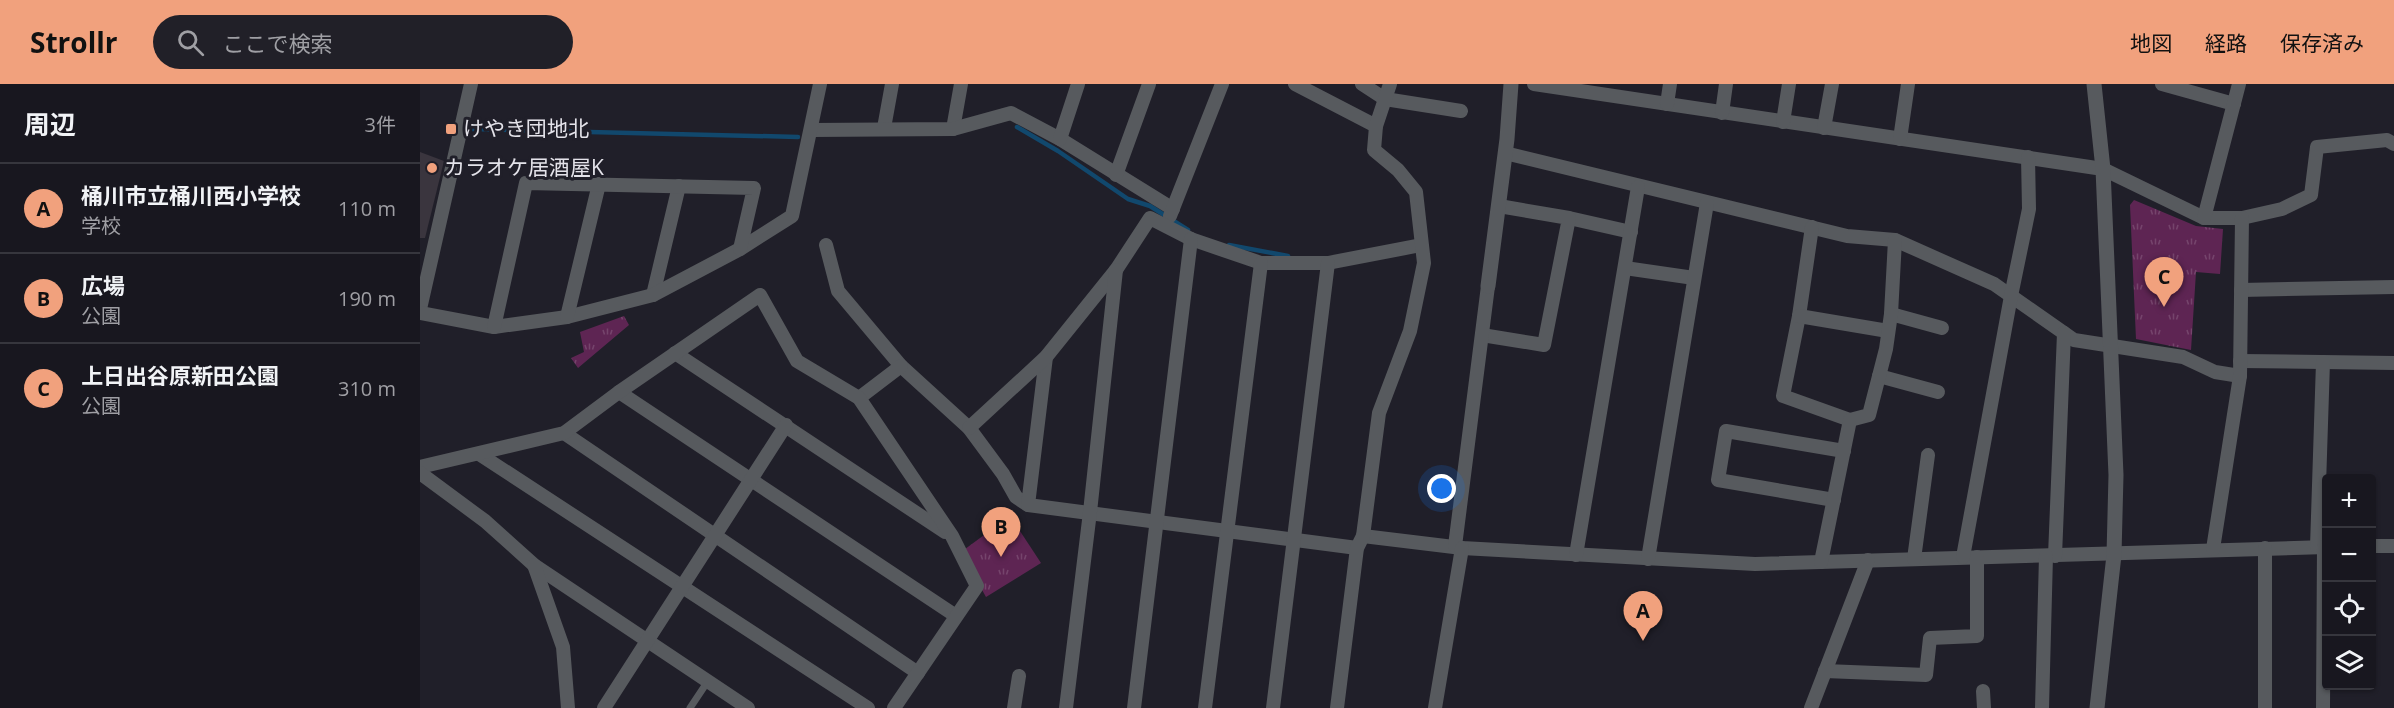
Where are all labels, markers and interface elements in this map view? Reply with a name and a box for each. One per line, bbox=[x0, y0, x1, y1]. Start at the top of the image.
search box bbox=[153, 15, 573, 69]
text: Strollr bbox=[30, 23, 117, 61]
icon: search bbox=[174, 26, 207, 59]
text: ここで検索 bbox=[222, 28, 332, 58]
text: 地図 bbox=[2130, 29, 2172, 57]
text: 経路 bbox=[2205, 29, 2247, 57]
text: 保存済み bbox=[2280, 29, 2364, 57]
text: 周辺 bbox=[24, 106, 76, 142]
text: 3件 bbox=[365, 111, 396, 138]
place label: けやき団地北 bbox=[463, 114, 589, 142]
marker: けやき団地北 bbox=[444, 122, 458, 136]
place label: カラオケ居酒屋K bbox=[444, 153, 604, 181]
marker: カラオケ居酒屋K bbox=[425, 161, 439, 175]
text: 桶川市立桶川西小学校 bbox=[81, 180, 301, 210]
text: A bbox=[37, 195, 50, 222]
text: 110 m bbox=[338, 195, 396, 222]
text: 学校 bbox=[81, 212, 121, 239]
pin: C bbox=[2144, 258, 2184, 307]
text: 広場 bbox=[81, 270, 125, 300]
text: B bbox=[37, 285, 50, 312]
text: 190 m bbox=[338, 285, 396, 312]
text: 公園 bbox=[81, 302, 121, 329]
text: 上日出谷原新田公園 bbox=[81, 360, 279, 390]
text: C bbox=[37, 375, 50, 402]
text: 310 m bbox=[338, 375, 396, 402]
text: 公園 bbox=[81, 392, 121, 419]
your location bbox=[1427, 474, 1456, 503]
map controls bbox=[2322, 474, 2376, 690]
button: + bbox=[2322, 474, 2376, 528]
pin: B bbox=[982, 508, 1020, 557]
button: − bbox=[2322, 528, 2376, 582]
button: locate bbox=[2322, 582, 2376, 636]
pin: A bbox=[1624, 592, 1662, 641]
button: layers bbox=[2322, 636, 2376, 690]

